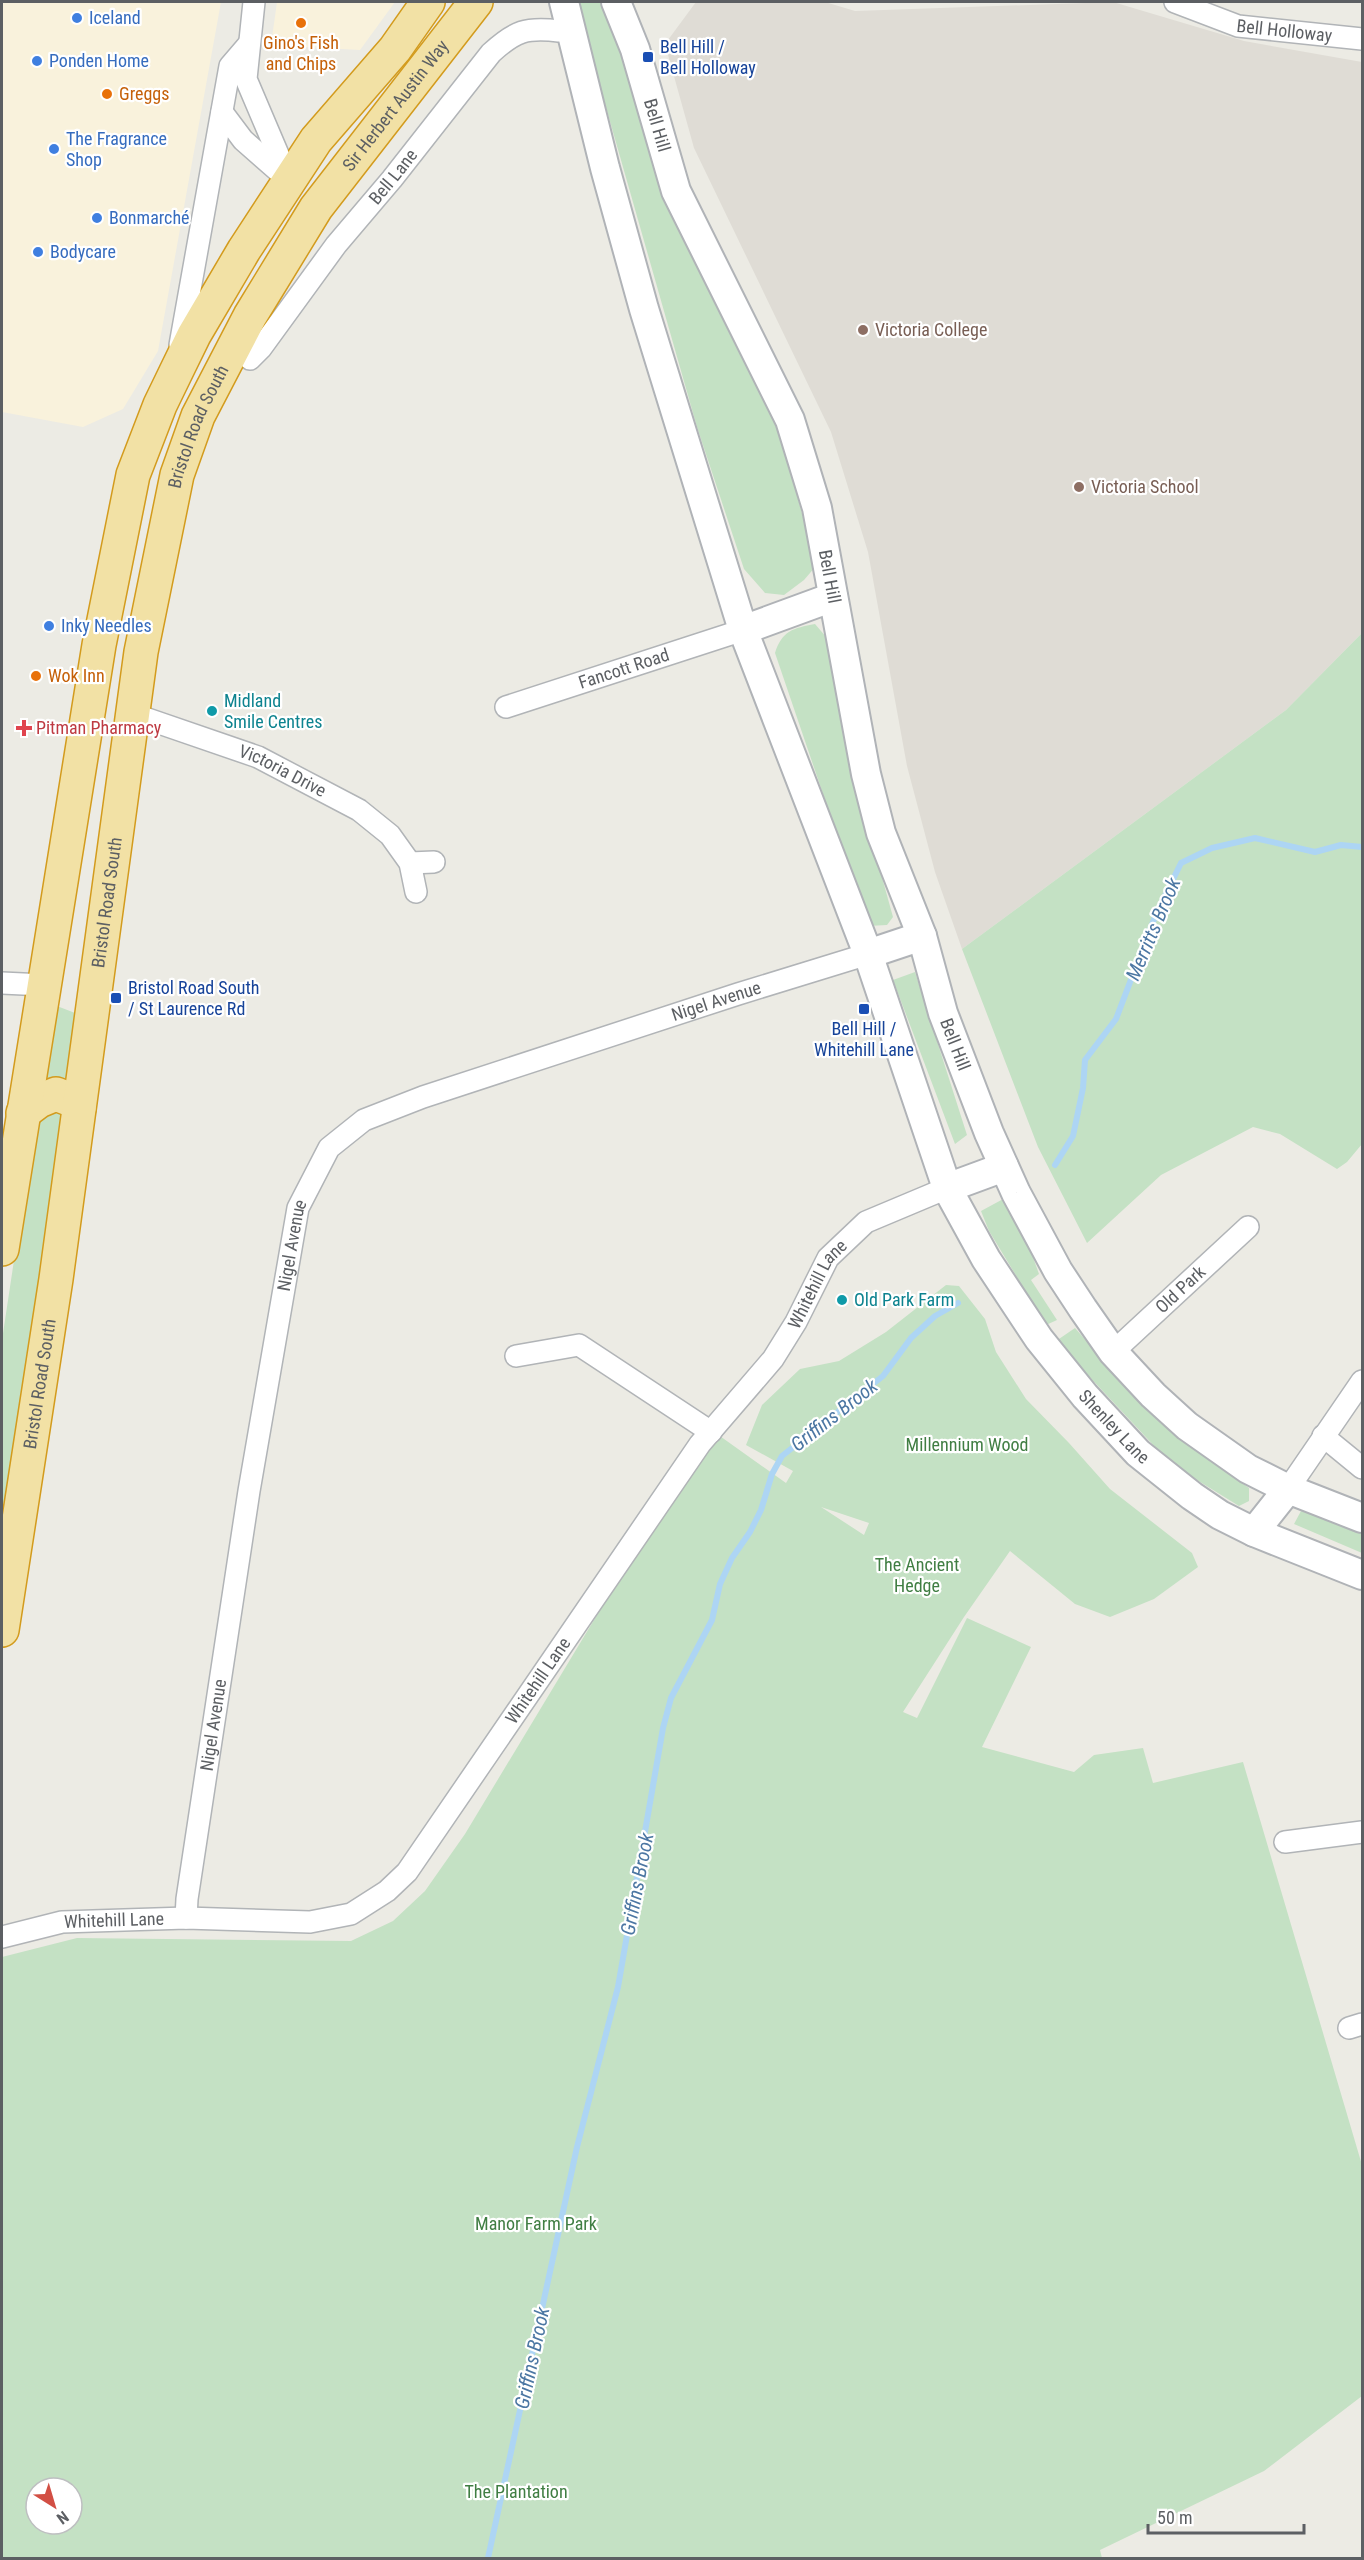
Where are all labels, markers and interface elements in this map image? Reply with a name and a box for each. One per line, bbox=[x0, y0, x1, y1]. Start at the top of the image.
place label: Iceland bbox=[89, 7, 141, 28]
marker: Iceland bbox=[70, 11, 84, 25]
street label: Bell Holloway bbox=[1236, 15, 1334, 46]
marker: Gino's Fish and Chips bbox=[294, 16, 308, 30]
place label: Gino's Fish and Chips bbox=[263, 32, 339, 74]
street label: Sir Herbert Austin Way bbox=[338, 35, 453, 175]
place label: Bell Hill / Bell Holloway bbox=[660, 36, 756, 78]
place label: Ponden Home bbox=[49, 50, 149, 71]
marker: Bell Hill / Bell Holloway bbox=[641, 50, 655, 64]
marker: Ponden Home bbox=[30, 54, 44, 68]
place label: Greggs bbox=[119, 83, 169, 104]
marker: Greggs bbox=[100, 87, 114, 101]
street label: Bell Hill bbox=[640, 96, 675, 154]
place label: The Fragrance Shop bbox=[66, 128, 167, 170]
marker: The Fragrance Shop bbox=[47, 142, 61, 156]
street label: Bell Lane bbox=[364, 145, 421, 208]
place label: Bonmarché bbox=[109, 207, 190, 228]
marker: Bonmarché bbox=[90, 211, 104, 225]
place label: Bodycare bbox=[50, 241, 116, 262]
marker: Bodycare bbox=[31, 245, 45, 259]
place label: Victoria College bbox=[875, 319, 987, 340]
marker: Victoria College bbox=[856, 323, 870, 337]
street label: Bristol Road South bbox=[164, 362, 233, 490]
place label: Victoria School bbox=[1091, 476, 1199, 497]
marker: Victoria School bbox=[1072, 480, 1086, 494]
street label: Bell Hill bbox=[815, 548, 845, 605]
place label: Inky Needles bbox=[61, 615, 152, 636]
marker: Inky Needles bbox=[42, 619, 56, 633]
street label: Fancott Road bbox=[576, 644, 672, 693]
place label: Wok Inn bbox=[48, 665, 105, 686]
marker: Wok Inn bbox=[29, 669, 43, 683]
place label: Midland Smile Centres bbox=[224, 690, 322, 732]
marker: Midland Smile Centres bbox=[205, 704, 219, 718]
place label: Pitman Pharmacy bbox=[36, 717, 162, 738]
marker: Pitman Pharmacy bbox=[17, 721, 31, 735]
street label: Victoria Drive bbox=[236, 740, 330, 801]
street label: Bristol Road South bbox=[87, 836, 126, 969]
water label: Merritts Brook bbox=[1121, 873, 1186, 984]
place label: Bristol Road South / St Laurence Rd bbox=[128, 977, 259, 1019]
street label: Nigel Avenue bbox=[669, 977, 763, 1025]
marker: Bristol Road South / St Laurence Rd bbox=[109, 991, 123, 1005]
marker: Bell Hill / Whitehill Lane bbox=[857, 1002, 871, 1016]
street label: Bell Hill bbox=[936, 1015, 975, 1073]
place label: Bell Hill / Whitehill Lane bbox=[814, 1018, 914, 1060]
street label: Nigel Avenue bbox=[273, 1195, 311, 1293]
street label: Whitehill Lane bbox=[783, 1235, 851, 1332]
street label: Old Park bbox=[1151, 1261, 1209, 1317]
place label: Old Park Farm bbox=[854, 1289, 954, 1310]
marker: Old Park Farm bbox=[835, 1293, 849, 1307]
street label: Bristol Road South bbox=[19, 1317, 60, 1450]
water label: Griffins Brook bbox=[786, 1373, 883, 1456]
street label: Shenley Lane bbox=[1075, 1385, 1154, 1468]
park label: Millennium Wood bbox=[906, 1434, 1028, 1455]
park label: The Ancient Hedge bbox=[875, 1554, 959, 1596]
street label: Whitehill Lane bbox=[501, 1633, 575, 1727]
street label: Nigel Avenue bbox=[196, 1678, 230, 1772]
water label: Griffins Brook bbox=[615, 1830, 659, 1937]
street label: Whitehill Lane bbox=[64, 1908, 164, 1932]
park label: Manor Farm Park bbox=[475, 2213, 597, 2234]
water label: Griffins Brook bbox=[509, 2304, 555, 2411]
north arrow bbox=[24, 2476, 84, 2536]
park label: The Plantation bbox=[464, 2481, 568, 2502]
scale bar bbox=[1148, 2497, 1304, 2535]
text: N bbox=[53, 2507, 72, 2528]
text: 50 m bbox=[1157, 2507, 1192, 2528]

